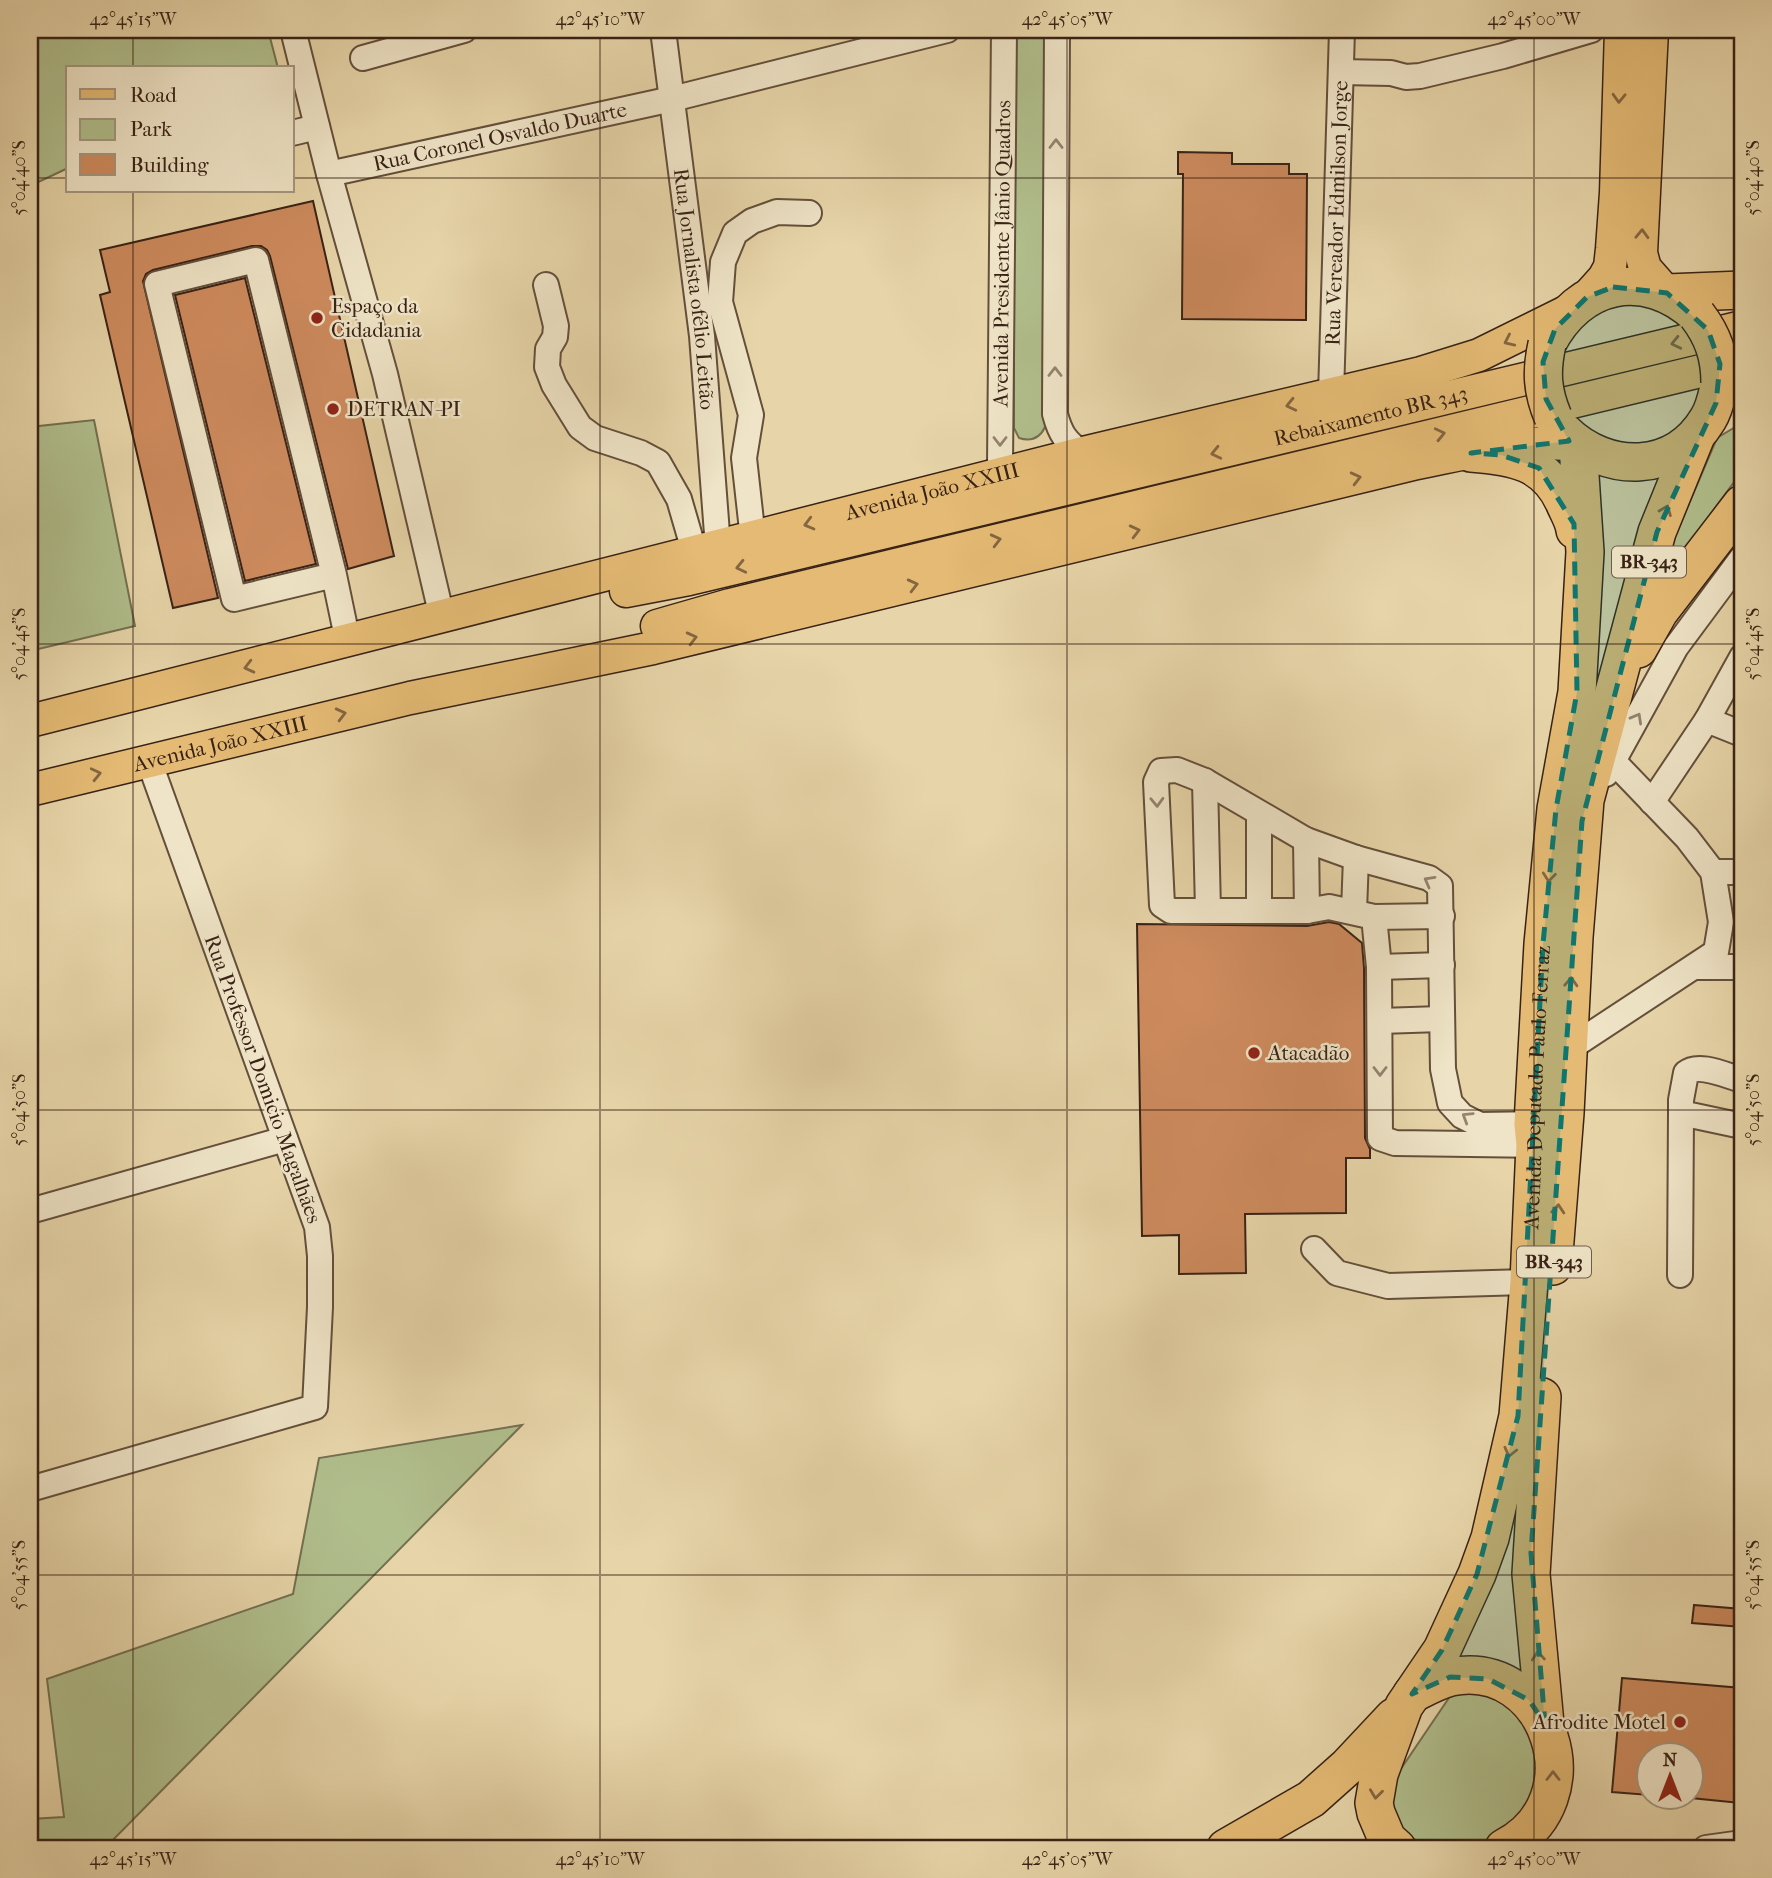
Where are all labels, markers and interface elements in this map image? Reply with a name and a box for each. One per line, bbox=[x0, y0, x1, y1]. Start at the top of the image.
text: 42°45'15"W bbox=[89, 9, 178, 30]
text: 42°45'10"W bbox=[555, 9, 646, 30]
text: 42°45'05"W bbox=[1022, 9, 1114, 30]
text: 42°45'00"W bbox=[1488, 9, 1582, 30]
legend bbox=[66, 66, 294, 192]
street label: Rua Vereador Edmilson Jorge bbox=[1320, 80, 1352, 346]
text: Road bbox=[130, 83, 177, 107]
one-way arrow bbox=[1612, 93, 1627, 104]
street label: Rua Coronel Osvaldo Duarte bbox=[371, 97, 629, 176]
street label: Avenida Presidente Jânio Quadros bbox=[989, 100, 1015, 408]
text: Park bbox=[130, 117, 172, 141]
one-way arrow bbox=[1048, 139, 1064, 149]
text: 5°04'40"S bbox=[9, 140, 30, 216]
text: 5°04'40"S bbox=[1743, 140, 1764, 216]
text: Building bbox=[130, 153, 209, 177]
street label: Rua Jornalista ofélio Leitão bbox=[669, 167, 720, 411]
one-way arrow bbox=[1634, 228, 1649, 239]
place label: Espaço da Cidadania bbox=[331, 294, 422, 342]
marker: Espaço da Cidadania bbox=[309, 310, 325, 326]
one-way arrow bbox=[1504, 333, 1516, 347]
one-way arrow bbox=[1670, 335, 1682, 349]
one-way arrow bbox=[1047, 366, 1063, 377]
street label: Rebaixamento BR 343 bbox=[1271, 381, 1470, 451]
place label: DETRAN-PI bbox=[347, 397, 461, 421]
one-way arrow bbox=[1285, 397, 1297, 411]
marker: DETRAN-PI bbox=[325, 401, 341, 417]
one-way arrow bbox=[1434, 428, 1446, 442]
one-way arrow bbox=[992, 436, 1008, 447]
one-way arrow bbox=[1210, 445, 1222, 459]
street label: Avenida João XXIII bbox=[842, 458, 1022, 525]
one-way arrow bbox=[1350, 472, 1362, 486]
one-way arrow bbox=[1658, 504, 1672, 516]
one-way arrow bbox=[803, 516, 815, 531]
one-way arrow bbox=[1128, 525, 1140, 540]
one-way arrow bbox=[990, 534, 1002, 548]
road number: BR-343 bbox=[1612, 547, 1686, 578]
one-way arrow bbox=[735, 558, 747, 573]
one-way arrow bbox=[907, 579, 919, 593]
text: 5°04'45"S bbox=[9, 608, 30, 680]
text: 5°04'45"S bbox=[1743, 608, 1764, 680]
one-way arrow bbox=[686, 632, 698, 647]
one-way arrow bbox=[243, 658, 255, 673]
one-way arrow bbox=[335, 708, 347, 722]
street label: Avenida João XXIII bbox=[130, 711, 310, 777]
one-way arrow bbox=[1629, 712, 1642, 725]
one-way arrow bbox=[90, 768, 102, 782]
one-way arrow bbox=[1149, 797, 1165, 807]
one-way arrow bbox=[1542, 871, 1557, 883]
one-way arrow bbox=[1424, 876, 1437, 889]
street label: Rua Professor Domicio Magalhães bbox=[200, 931, 327, 1227]
street label: Avenida Deputado Paulo Ferraz bbox=[1519, 945, 1555, 1231]
one-way arrow bbox=[1564, 977, 1579, 988]
place label: Atacadão bbox=[1267, 1041, 1349, 1065]
marker: Atacadão bbox=[1246, 1045, 1262, 1061]
one-way arrow bbox=[1372, 1066, 1388, 1076]
text: 5°04'50"S bbox=[9, 1074, 30, 1146]
text: 5°04'50"S bbox=[1743, 1074, 1764, 1146]
one-way arrow bbox=[1462, 1113, 1475, 1126]
one-way arrow bbox=[1550, 1204, 1565, 1215]
road number: BR-343 bbox=[1517, 1246, 1591, 1278]
one-way arrow bbox=[1504, 1445, 1518, 1457]
text: 5°04'55"S bbox=[9, 1540, 30, 1610]
text: 5°04'55"S bbox=[1743, 1540, 1764, 1610]
one-way arrow bbox=[1531, 1650, 1546, 1661]
place label: Afrodite Motel bbox=[1532, 1710, 1666, 1734]
marker: Afrodite Motel bbox=[1672, 1714, 1688, 1730]
north arrow bbox=[1636, 1742, 1706, 1812]
text: N bbox=[1663, 1749, 1678, 1771]
one-way arrow bbox=[1545, 1770, 1561, 1781]
one-way arrow bbox=[1369, 1788, 1384, 1800]
text: 42°45'15"W bbox=[89, 1849, 178, 1870]
text: 42°45'10"W bbox=[555, 1849, 646, 1870]
text: 42°45'05"W bbox=[1022, 1849, 1114, 1870]
text: 42°45'00"W bbox=[1488, 1849, 1582, 1870]

